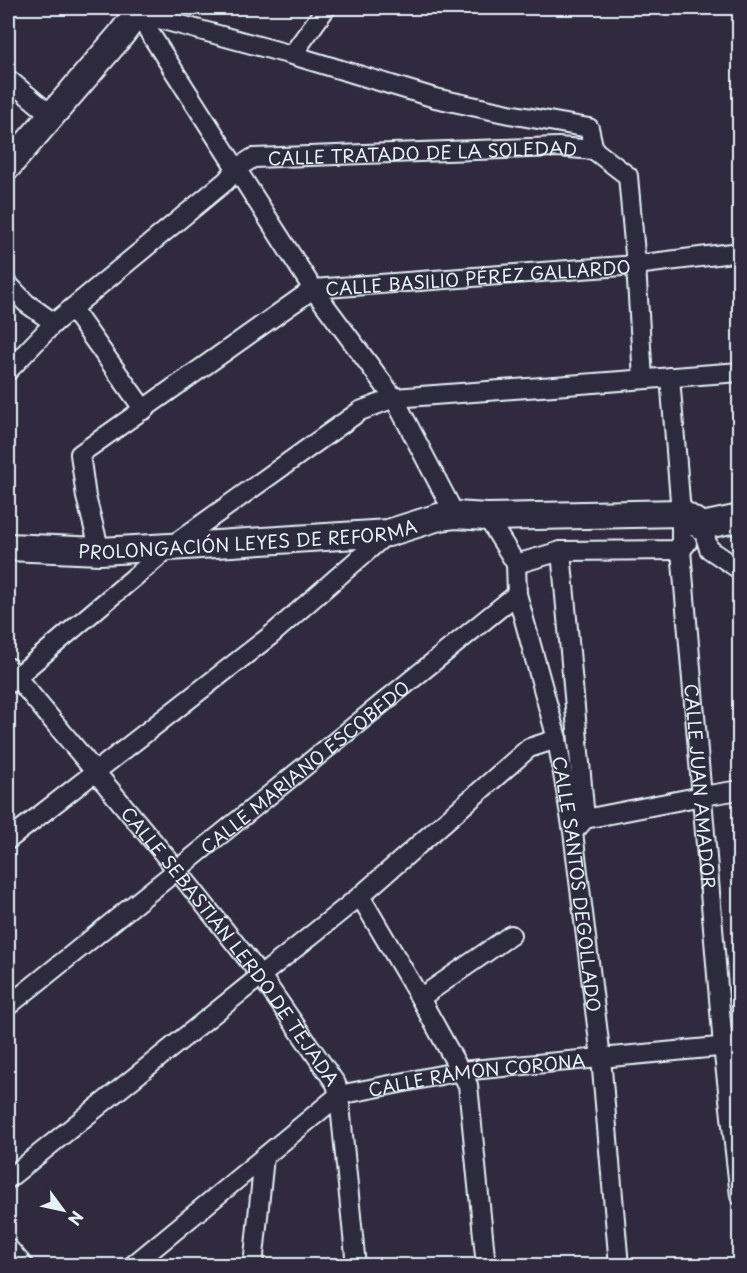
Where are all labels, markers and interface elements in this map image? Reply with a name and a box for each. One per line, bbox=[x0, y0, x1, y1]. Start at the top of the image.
street label: CALLE TRATADO DE LA SOLEDAD bbox=[267, 133, 578, 171]
street label: CALLE BASILIO PÉREZ GALLARDO bbox=[324, 252, 631, 302]
street label: PROLONGACIÓN LEYES DE REFORMA bbox=[78, 511, 420, 565]
street label: CALLE MARIANO ESCOBEDO bbox=[194, 673, 415, 860]
street label: CALLE JUAN AMADOR bbox=[679, 683, 723, 891]
street label: CALLE SANTOS DEGOLLADO bbox=[547, 754, 609, 1013]
street label: CALLE SEBASTIÁN LERDO DE TEJADA bbox=[116, 800, 347, 1091]
street label: CALLE RAMÓN CORONA bbox=[366, 1046, 587, 1103]
north arrow bbox=[33, 1180, 93, 1240]
text: N bbox=[63, 1207, 90, 1231]

